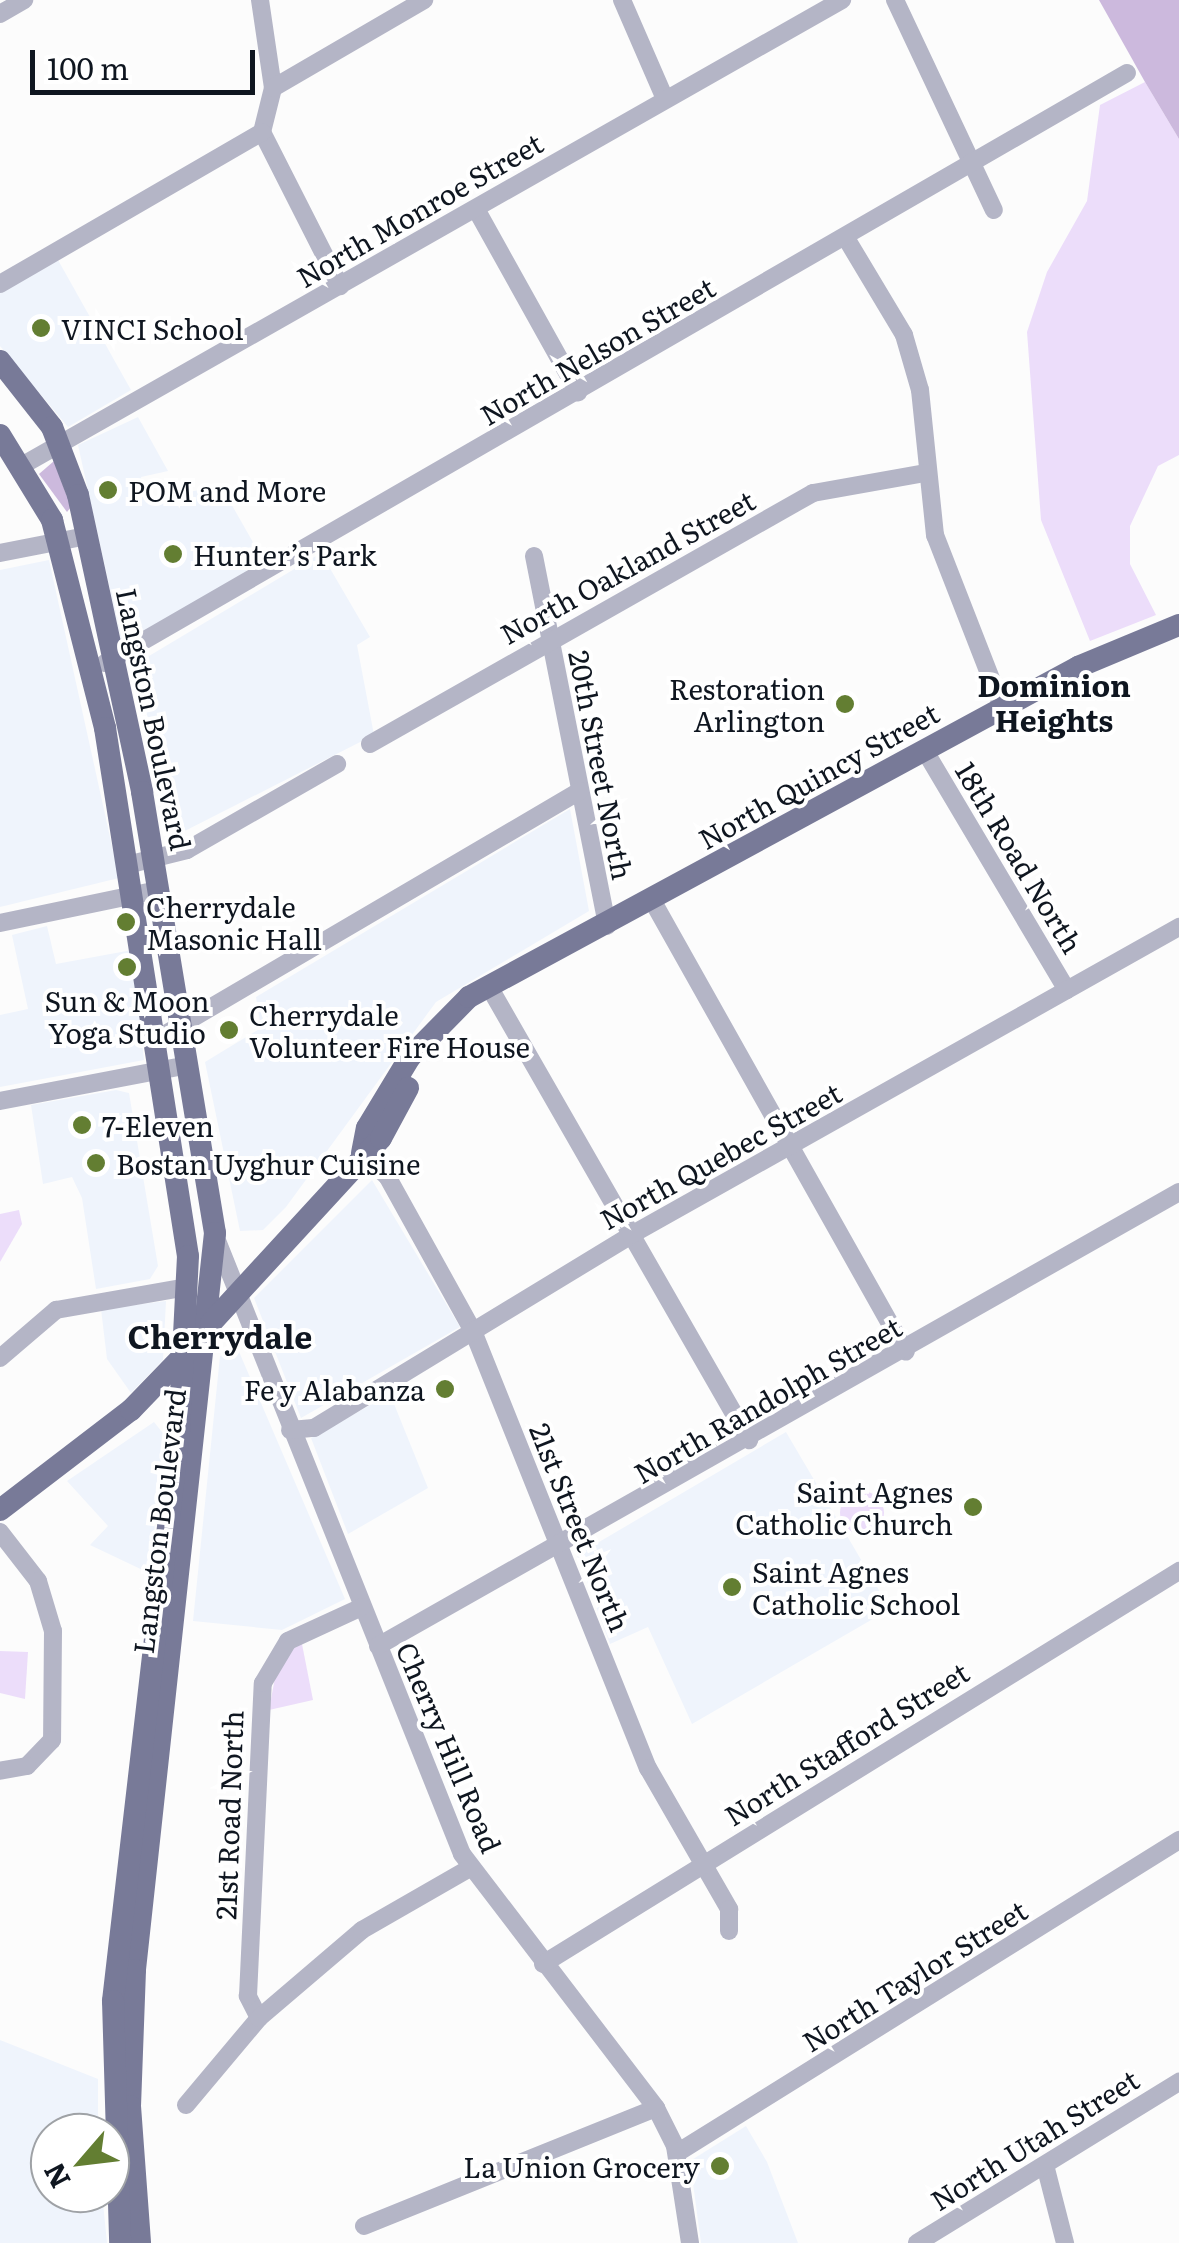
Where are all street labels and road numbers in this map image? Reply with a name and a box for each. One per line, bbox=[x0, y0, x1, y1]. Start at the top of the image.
street label: North Monroe Street bbox=[290, 125, 548, 293]
street label: North Nelson Street bbox=[474, 269, 720, 431]
street label: North Oakland Street bbox=[494, 482, 760, 650]
street label: Langston Boulevard bbox=[111, 585, 199, 853]
street label: 20th Street North bbox=[563, 648, 641, 882]
street label: North Quincy Street bbox=[692, 695, 944, 855]
street label: 18th Road North bbox=[950, 755, 1090, 959]
street label: North Quebec Street bbox=[593, 1075, 847, 1235]
street label: North Randolph Street bbox=[627, 1309, 907, 1489]
street label: Langston Boulevard bbox=[125, 1387, 191, 1655]
street label: 21st Street North bbox=[524, 1418, 638, 1636]
street label: Cherry Hill Road bbox=[391, 1637, 509, 1857]
street label: North Stafford Street bbox=[718, 1654, 974, 1832]
street label: 21st Road North bbox=[208, 1710, 248, 1920]
street label: North Taylor Street bbox=[795, 1892, 1033, 2058]
street label: North Utah Street bbox=[924, 2061, 1144, 2217]

